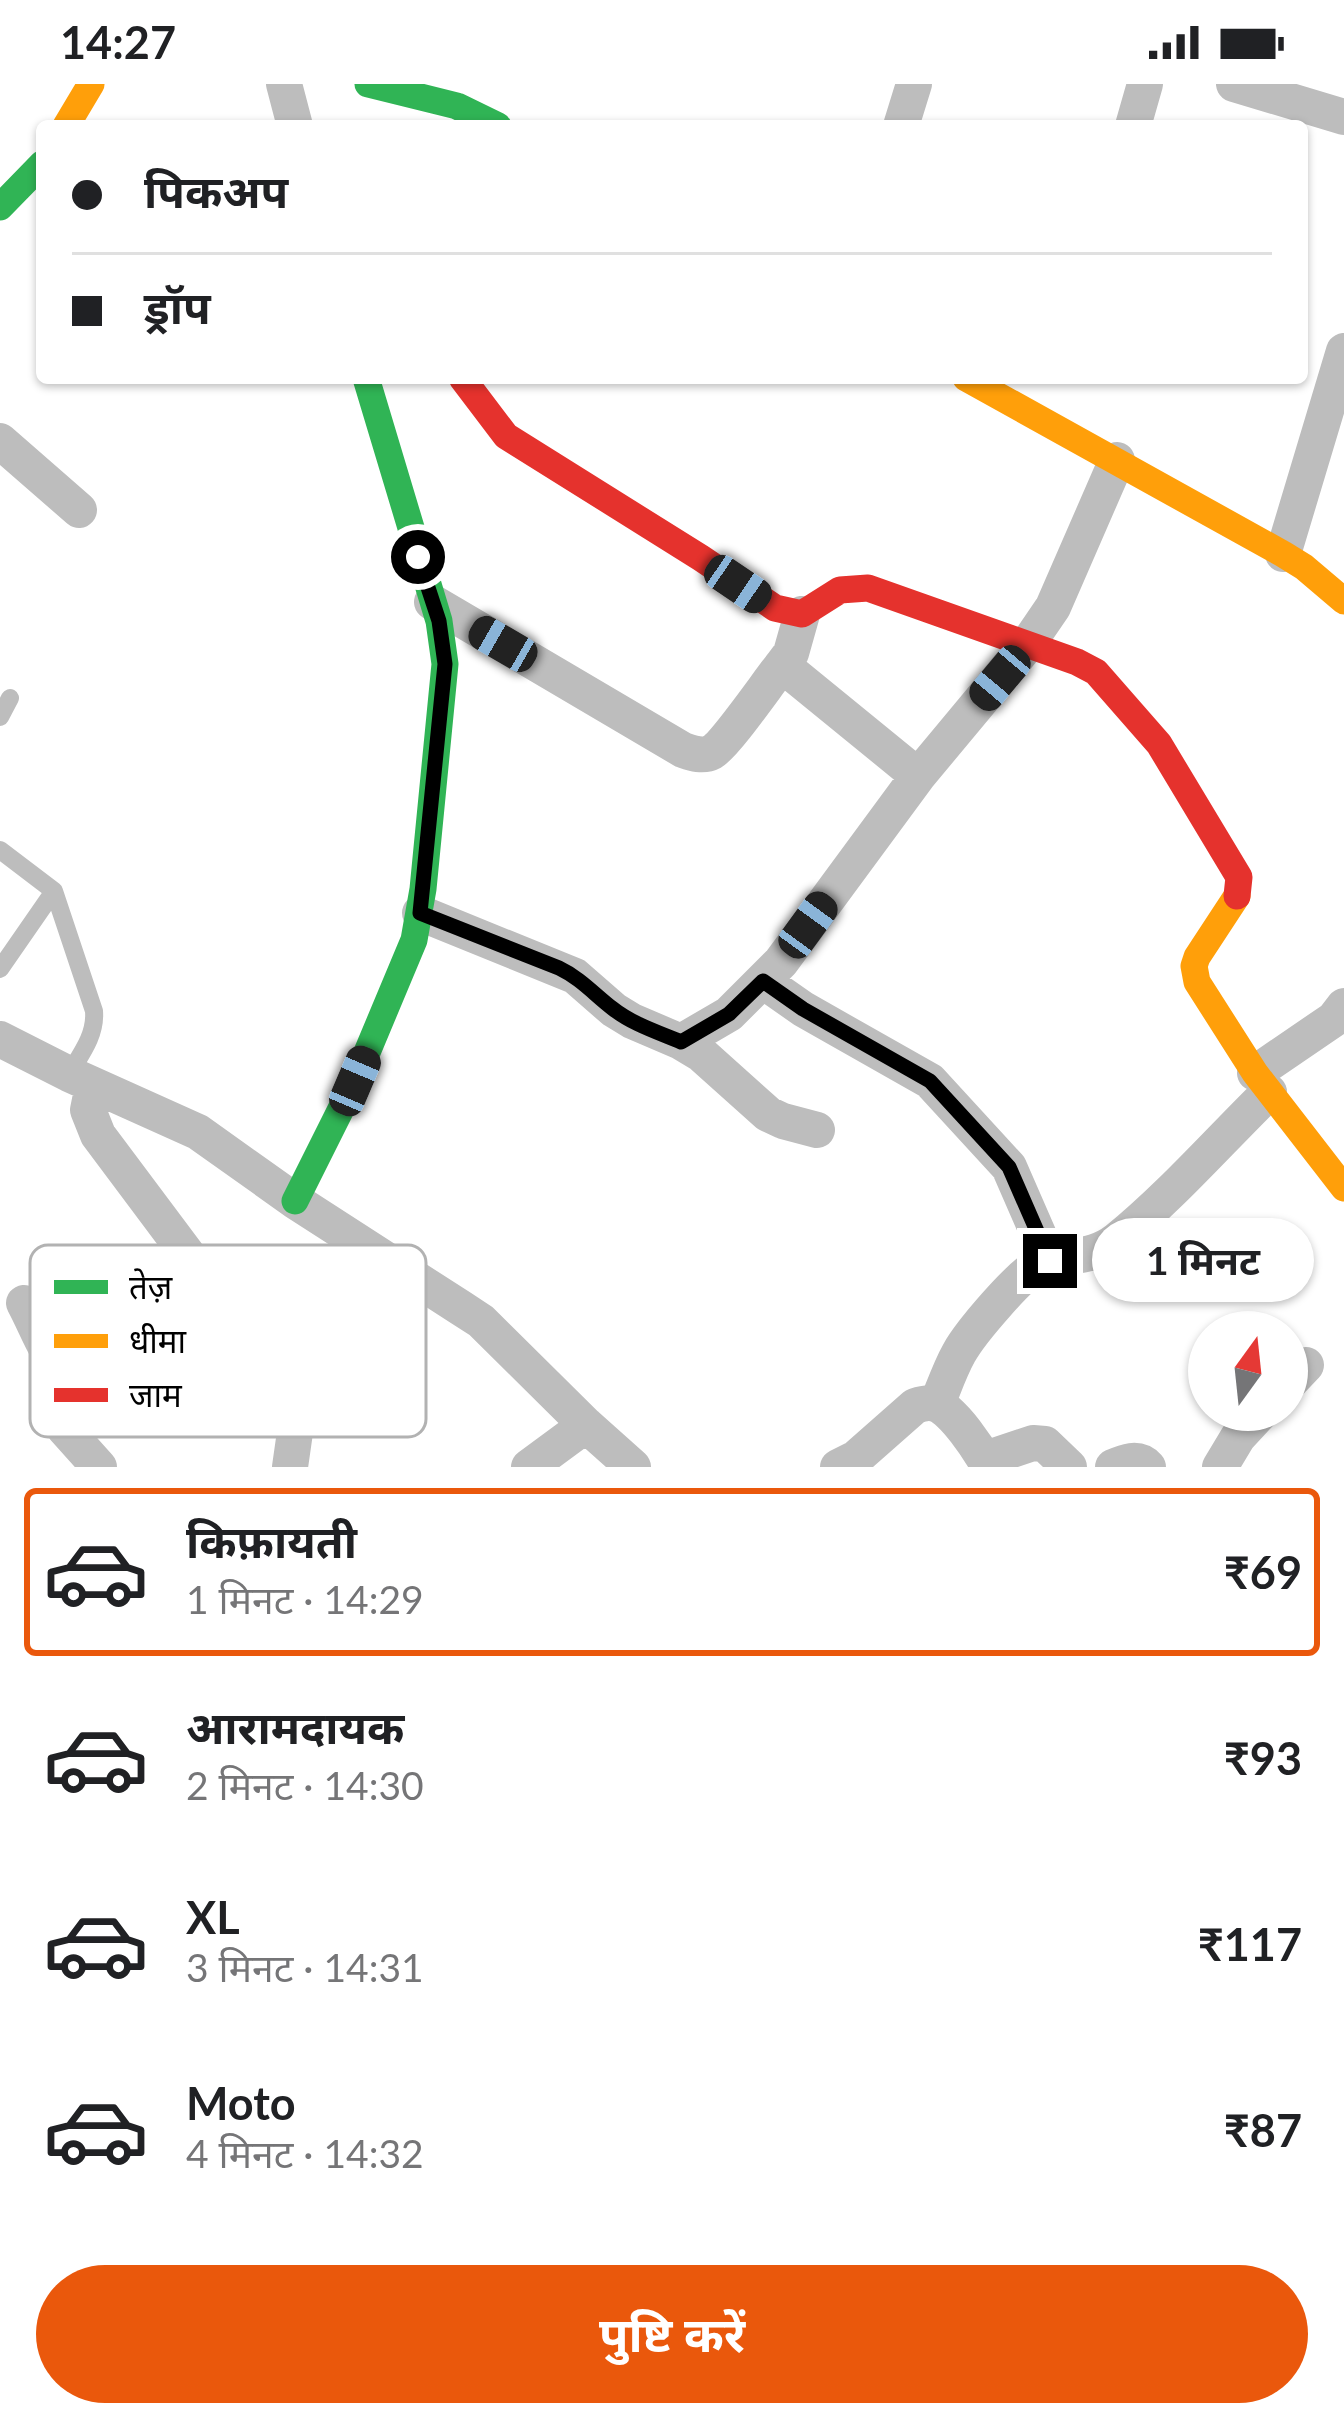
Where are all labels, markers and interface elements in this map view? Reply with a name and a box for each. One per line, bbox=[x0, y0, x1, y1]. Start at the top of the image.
text: 14:27 bbox=[60, 15, 176, 69]
text: पिकअप bbox=[144, 164, 288, 218]
text: ड्रॉप bbox=[144, 280, 211, 334]
route start bbox=[391, 530, 445, 584]
car bbox=[698, 549, 778, 619]
car bbox=[463, 610, 543, 678]
car bbox=[963, 639, 1037, 717]
car bbox=[772, 885, 844, 965]
car bbox=[324, 1041, 386, 1121]
callout: 1 मिनट bbox=[1092, 1219, 1314, 1303]
route end bbox=[1023, 1234, 1077, 1288]
text: 1 मिनट bbox=[1146, 1237, 1260, 1283]
legend bbox=[30, 1245, 426, 1437]
text: तेज़ bbox=[129, 1266, 173, 1306]
north arrow bbox=[1188, 1311, 1308, 1431]
map controls bbox=[1188, 1311, 1308, 1431]
text: धीमा bbox=[129, 1320, 188, 1360]
text: जाम bbox=[129, 1374, 183, 1414]
text: किफ़ायती bbox=[186, 1514, 357, 1568]
icon: car bbox=[42, 1518, 150, 1626]
text: ₹69 bbox=[1224, 1545, 1302, 1599]
text: 1 मिनट · 14:29 bbox=[186, 1576, 424, 1622]
text: आरामदायक bbox=[186, 1700, 404, 1754]
icon: car bbox=[42, 1704, 150, 1812]
text: ₹93 bbox=[1224, 1731, 1302, 1785]
text: 2 मिनट · 14:30 bbox=[186, 1762, 424, 1808]
icon: car bbox=[42, 1890, 150, 1998]
text: XL bbox=[186, 1890, 240, 1944]
text: ₹117 bbox=[1198, 1917, 1302, 1971]
text: 3 मिनट · 14:31 bbox=[186, 1944, 424, 1990]
icon: car bbox=[42, 2076, 150, 2184]
text: Moto bbox=[186, 2076, 296, 2130]
text: ₹87 bbox=[1224, 2103, 1302, 2157]
text: 4 मिनट · 14:32 bbox=[186, 2130, 424, 2176]
button: पुष्टि करें bbox=[36, 2265, 1308, 2403]

